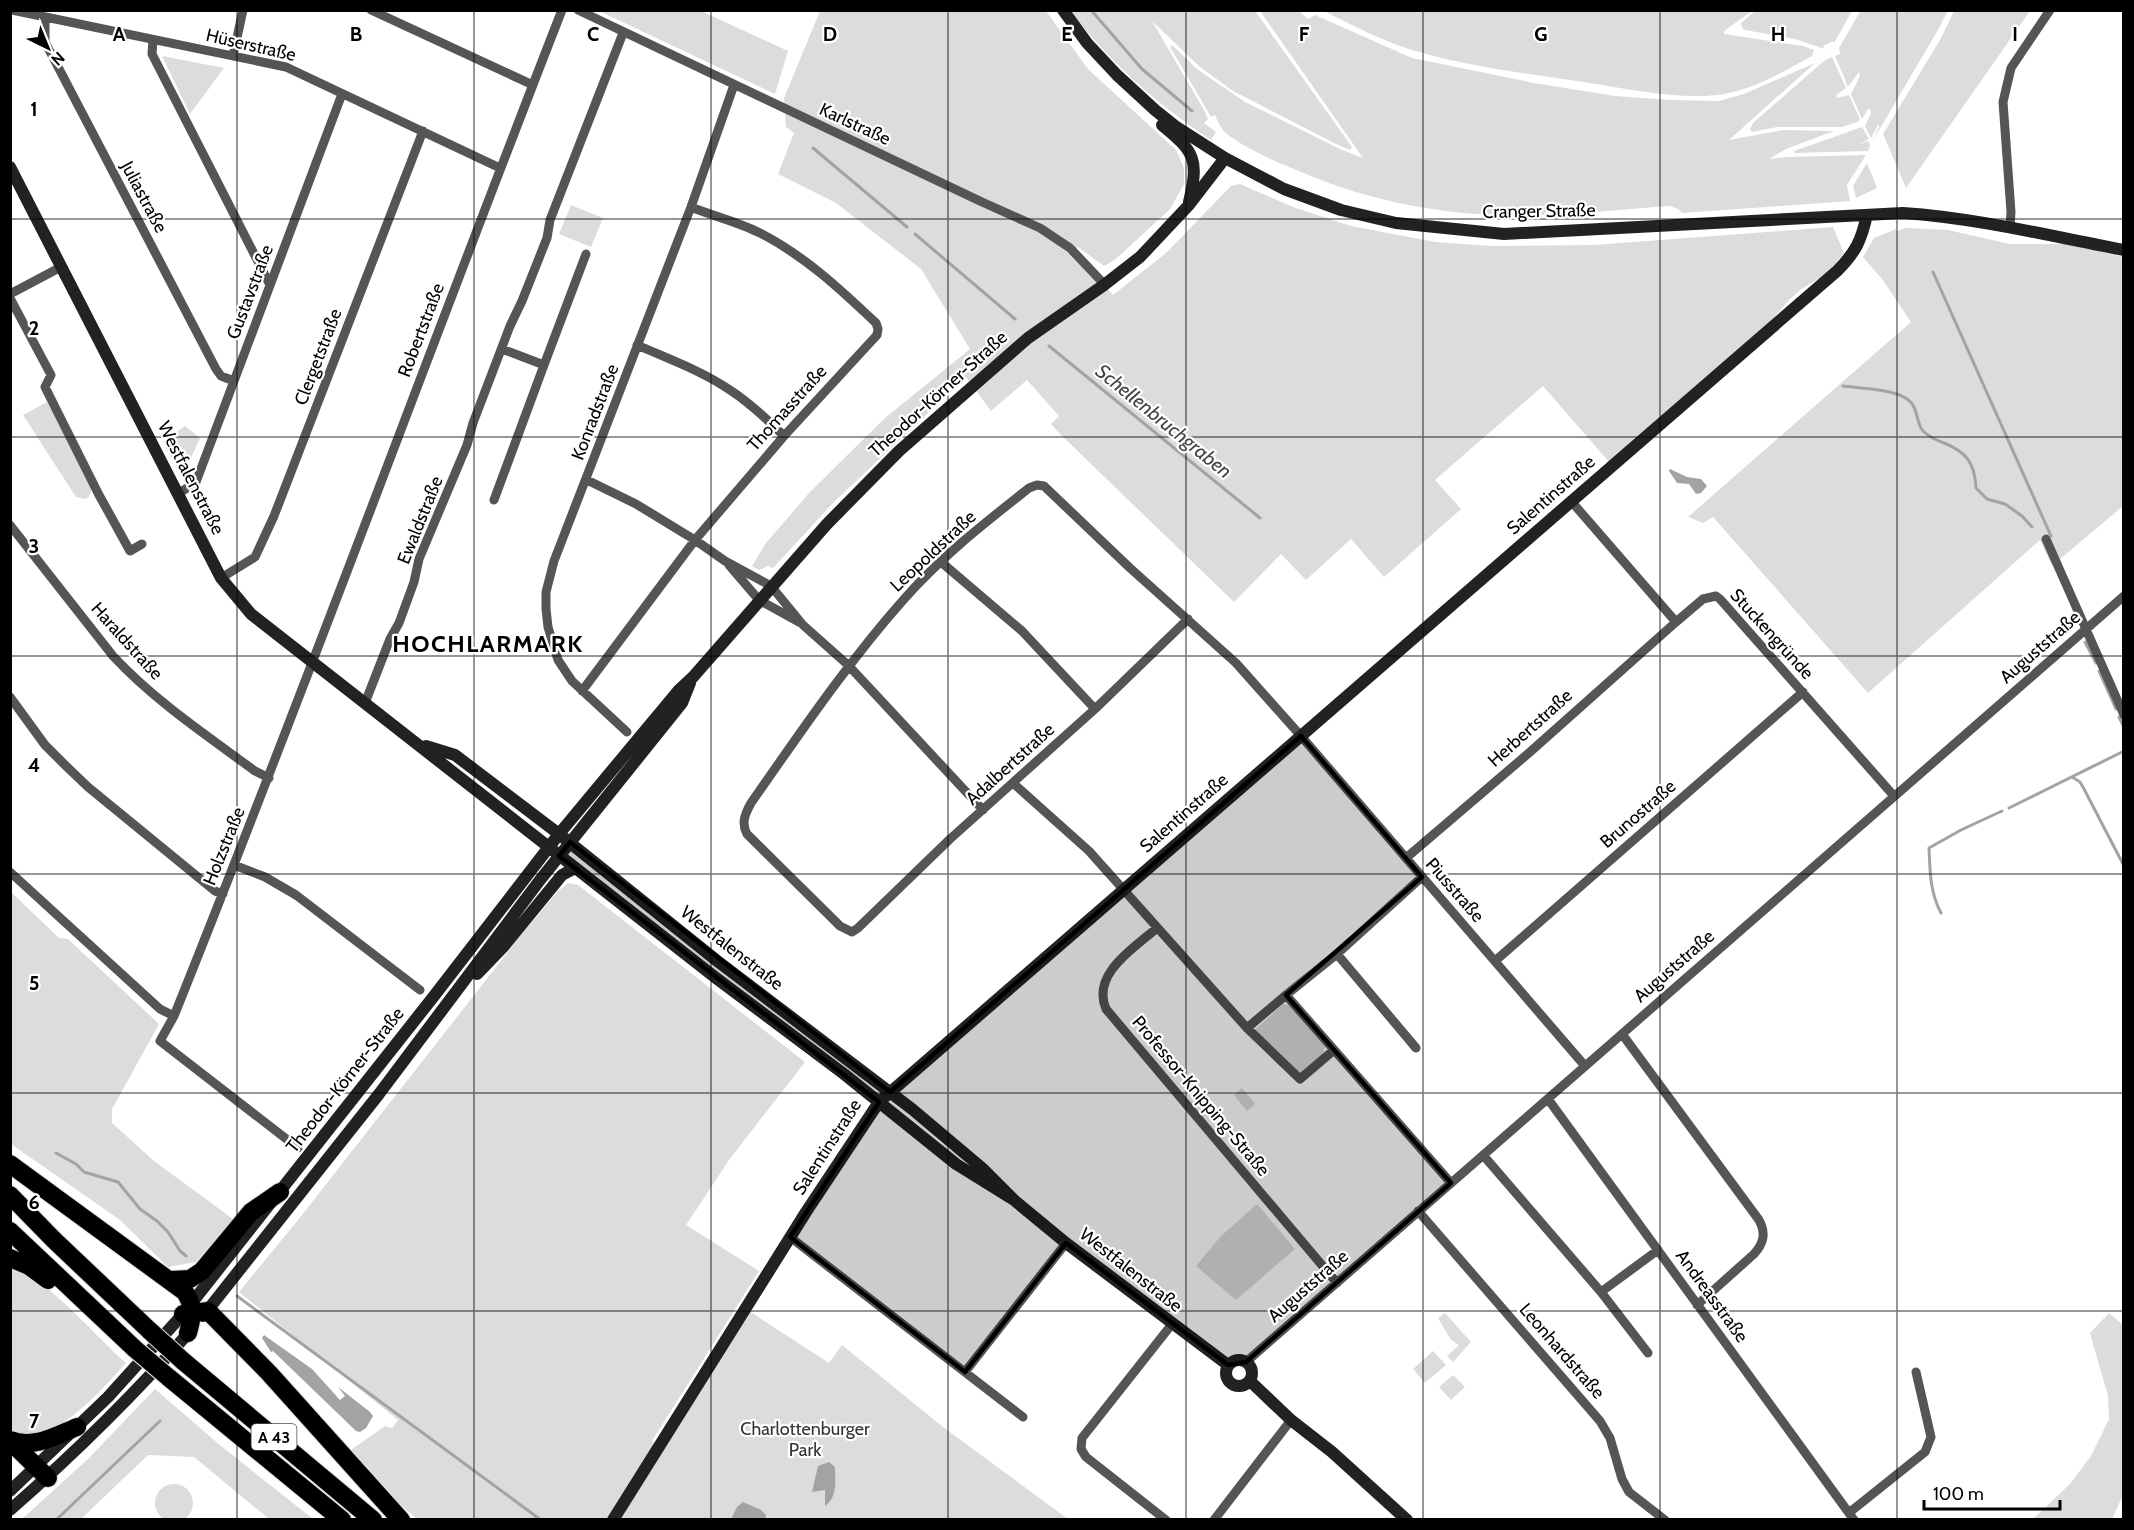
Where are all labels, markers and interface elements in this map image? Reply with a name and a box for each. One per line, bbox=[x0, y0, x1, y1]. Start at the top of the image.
north arrow bbox=[18, 18, 78, 78]
text: A bbox=[113, 22, 126, 46]
text: B bbox=[350, 22, 362, 46]
text: C bbox=[587, 22, 599, 46]
text: D bbox=[823, 22, 837, 46]
text: E bbox=[1061, 22, 1073, 46]
text: F bbox=[1299, 22, 1310, 46]
text: G bbox=[1534, 22, 1548, 46]
text: H bbox=[1771, 22, 1785, 46]
text: I bbox=[2012, 22, 2018, 46]
street label: Hüserstraße bbox=[204, 24, 298, 66]
text: N bbox=[47, 48, 69, 69]
text: 1 bbox=[30, 97, 38, 121]
street label: Karlstraße bbox=[816, 98, 894, 150]
street label: Juliastraße bbox=[116, 157, 172, 236]
street label: Cranger Straße bbox=[1482, 199, 1596, 223]
street label: Gustavstraße bbox=[222, 242, 278, 342]
street label: Robertstraße bbox=[393, 280, 449, 380]
street label: Clergetstraße bbox=[290, 306, 346, 408]
text: 2 bbox=[29, 316, 39, 340]
street label: Theodor-Körner-Straße bbox=[864, 326, 1012, 462]
water label: Schellenbruchgraben bbox=[1091, 359, 1237, 483]
street label: Thomasstraße bbox=[743, 360, 831, 456]
street label: Konradstraße bbox=[567, 361, 623, 463]
street label: Westfalenstraße bbox=[153, 418, 229, 538]
street label: Salentinstraße bbox=[1502, 451, 1600, 539]
street label: Ewaldstraße bbox=[392, 473, 448, 567]
street label: Leopoldstraße bbox=[886, 506, 980, 596]
text: 3 bbox=[29, 534, 39, 558]
street label: Stuckengründe bbox=[1726, 584, 1818, 684]
street label: Haraldstraße bbox=[86, 598, 168, 684]
street label: Auguststraße bbox=[1995, 606, 2085, 688]
district label: HOCHLARMARK bbox=[392, 629, 584, 658]
street label: Herbertstraße bbox=[1483, 685, 1577, 771]
street label: Adalbertstraße bbox=[961, 718, 1059, 810]
text: 4 bbox=[28, 753, 40, 777]
street label: Salentinstraße bbox=[1135, 769, 1233, 857]
street label: Brunostraße bbox=[1596, 775, 1680, 853]
street label: Holzstraße bbox=[198, 804, 250, 888]
street label: Piusstraße bbox=[1421, 853, 1489, 927]
street label: Westfalenstraße bbox=[676, 901, 788, 995]
street label: Auguststraße bbox=[1629, 925, 1719, 1007]
text: 5 bbox=[29, 971, 39, 995]
street label: Theodor-Körner-Straße bbox=[281, 1003, 409, 1157]
street label: Professor-Knipping-Straße bbox=[1127, 1011, 1275, 1181]
street label: Salentinstraße bbox=[788, 1095, 866, 1199]
text: 6 bbox=[28, 1190, 40, 1214]
street label: Westfalenstraße bbox=[1075, 1223, 1187, 1317]
street label: Auguststraße bbox=[1263, 1245, 1353, 1327]
street label: Andreasstraße bbox=[1671, 1245, 1753, 1347]
street label: Leonhardstraße bbox=[1515, 1299, 1609, 1403]
text: 7 bbox=[29, 1409, 40, 1433]
park label: Charlottenburger Park bbox=[740, 1418, 870, 1461]
road number: A 43 bbox=[252, 1424, 296, 1450]
scale bar bbox=[1924, 1473, 2060, 1511]
text: 100 m bbox=[1933, 1483, 1984, 1505]

